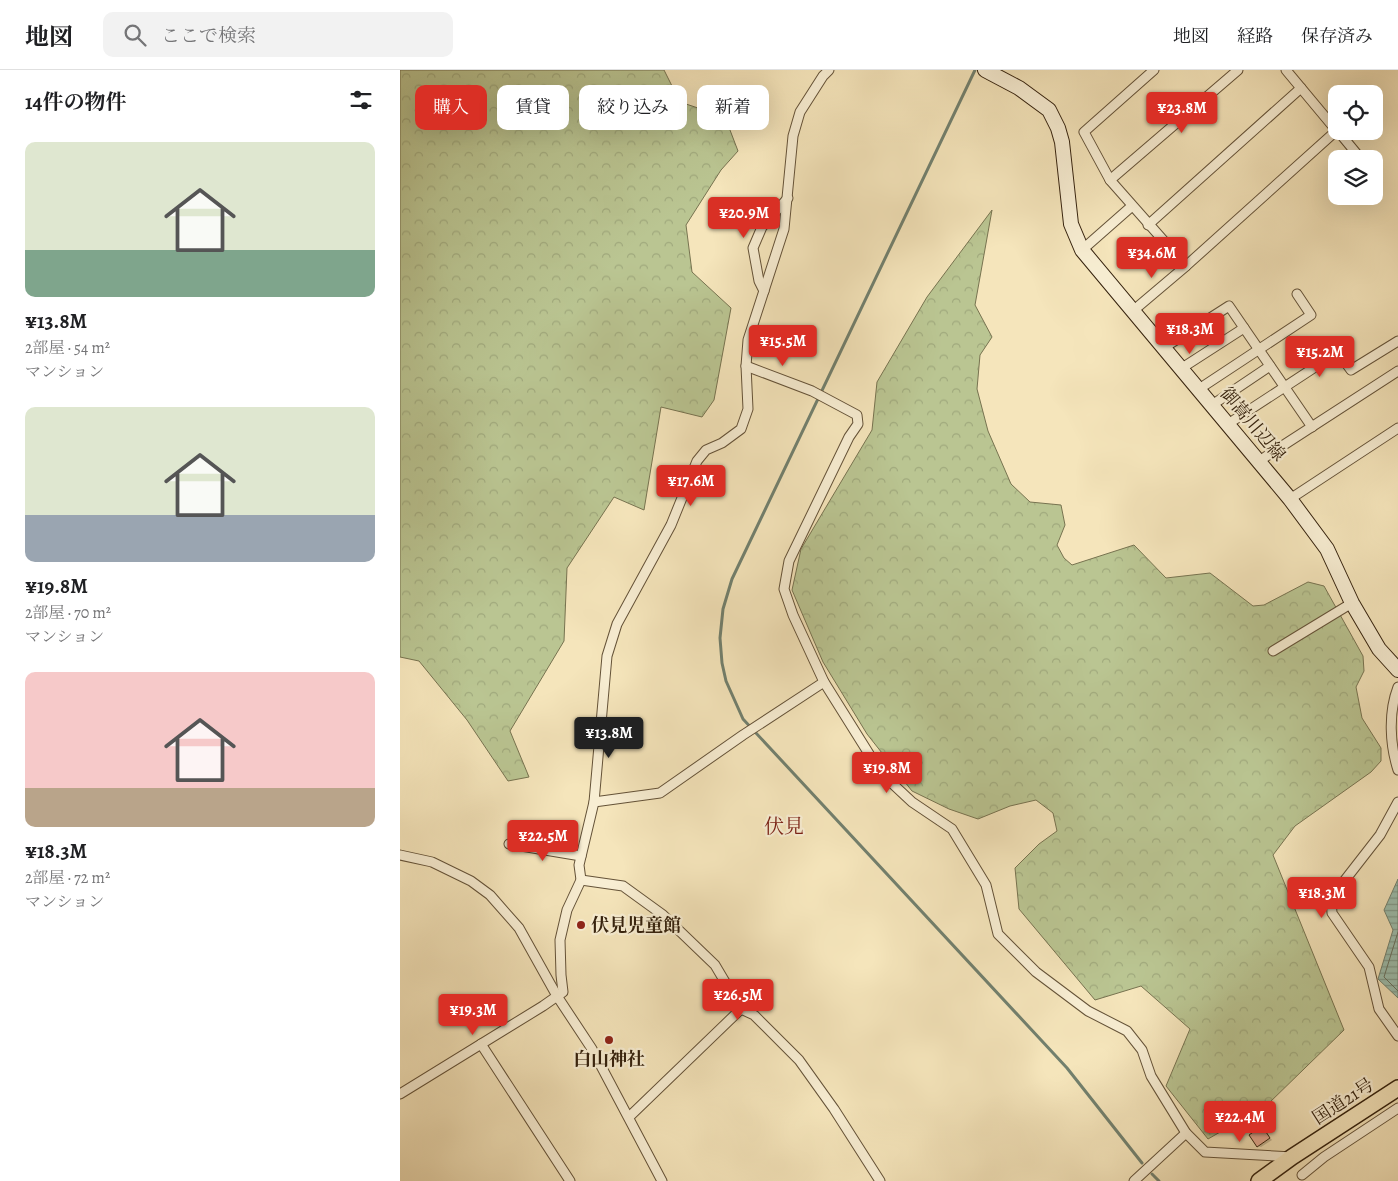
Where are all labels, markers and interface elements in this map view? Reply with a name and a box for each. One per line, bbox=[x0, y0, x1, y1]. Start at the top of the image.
search box bbox=[103, 12, 453, 57]
text: 地図 bbox=[25, 21, 73, 53]
icon: search bbox=[121, 21, 149, 49]
text: ここで検索 bbox=[161, 23, 256, 49]
text: 地図 bbox=[1173, 24, 1209, 48]
text: 経路 bbox=[1237, 24, 1273, 48]
text: 保存済み bbox=[1301, 24, 1373, 48]
chip: 購入 bbox=[415, 85, 487, 130]
chip: 賃貸 bbox=[497, 85, 569, 130]
chip: 絞り込み bbox=[579, 85, 687, 130]
chip: 新着 bbox=[697, 85, 769, 130]
map controls bbox=[1328, 85, 1383, 205]
button: locate bbox=[1328, 85, 1383, 140]
icon: filters bbox=[347, 86, 375, 114]
text: 14件の物件 bbox=[25, 88, 126, 116]
pin: ¥23.8M bbox=[1141, 92, 1223, 134]
text: ¥23.8M bbox=[1157, 97, 1207, 119]
button: layers bbox=[1328, 150, 1383, 205]
icon: home bbox=[155, 175, 245, 265]
pin: ¥20.9M bbox=[703, 196, 785, 239]
text: ¥20.9M bbox=[719, 202, 769, 224]
pin: ¥34.6M bbox=[1111, 236, 1193, 279]
text: ¥34.6M bbox=[1128, 242, 1176, 264]
text: ¥13.8M bbox=[25, 307, 87, 335]
pin: ¥18.3M bbox=[1149, 312, 1231, 355]
text: ¥18.3M bbox=[1166, 318, 1214, 340]
pin: ¥15.5M bbox=[742, 324, 824, 367]
text: ¥15.5M bbox=[760, 330, 806, 352]
pin: ¥15.2M bbox=[1279, 336, 1361, 378]
text: 2部屋 · 54 m² bbox=[25, 337, 110, 359]
text: ¥15.2M bbox=[1296, 341, 1344, 363]
text: マンション bbox=[25, 361, 104, 383]
street label: 御嵩川辺線 bbox=[1215, 382, 1291, 466]
icon: home bbox=[155, 440, 245, 530]
pin: ¥17.6M bbox=[650, 464, 732, 507]
text: ¥17.6M bbox=[667, 470, 715, 492]
text: ¥19.8M bbox=[25, 572, 88, 600]
text: 2部屋 · 70 m² bbox=[25, 602, 111, 624]
text: マンション bbox=[25, 626, 104, 648]
icon: home bbox=[155, 705, 245, 795]
pin: ¥13.8M bbox=[568, 716, 650, 759]
text: ¥13.8M bbox=[585, 722, 633, 744]
pin: ¥19.8M bbox=[846, 752, 928, 794]
text: ¥19.8M bbox=[863, 757, 911, 779]
district label: 伏見 bbox=[764, 813, 804, 840]
pin: ¥22.5M bbox=[502, 820, 584, 862]
text: ¥22.5M bbox=[518, 825, 568, 847]
text: ¥18.3M bbox=[25, 837, 87, 865]
text: 2部屋 · 72 m² bbox=[25, 867, 110, 889]
pin: ¥18.3M bbox=[1281, 876, 1363, 919]
text: ¥18.3M bbox=[1298, 882, 1346, 904]
text: マンション bbox=[25, 891, 104, 913]
place label: 伏見児童館 bbox=[591, 913, 681, 937]
marker: 伏見児童館 bbox=[575, 919, 587, 931]
pin: ¥26.5M bbox=[697, 978, 779, 1021]
text: ¥26.5M bbox=[713, 984, 763, 1006]
pin: ¥19.3M bbox=[432, 994, 514, 1036]
text: ¥19.3M bbox=[449, 999, 497, 1021]
marker: 白山神社 bbox=[603, 1034, 615, 1046]
place label: 白山神社 bbox=[573, 1047, 645, 1071]
street label: 国道21号 bbox=[1308, 1072, 1378, 1130]
pin: ¥22.4M bbox=[1199, 1100, 1281, 1143]
text: ¥22.4M bbox=[1215, 1106, 1265, 1128]

